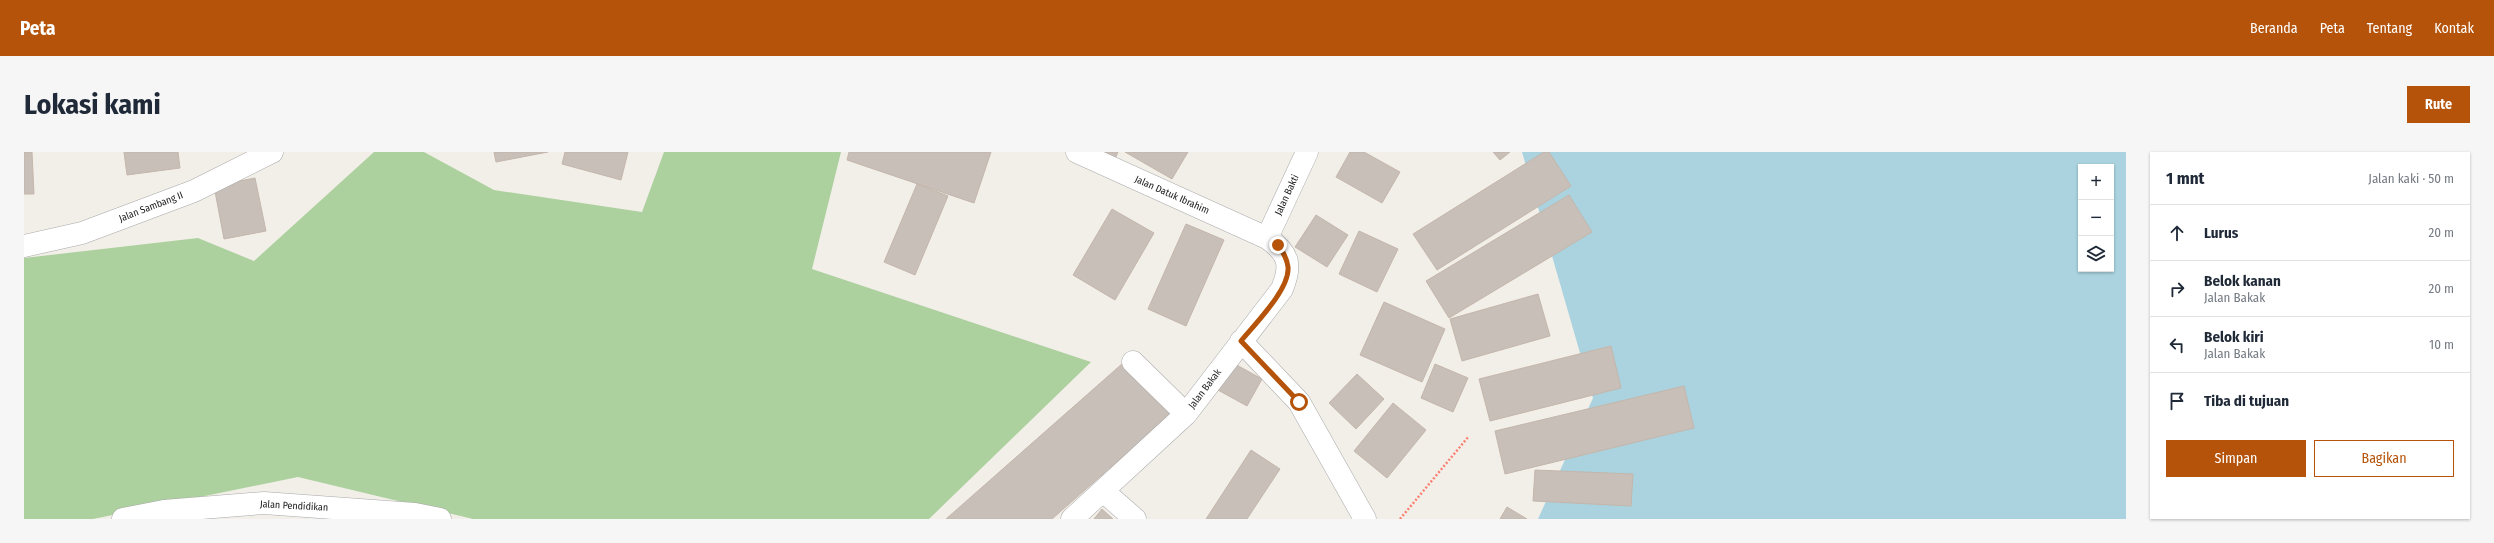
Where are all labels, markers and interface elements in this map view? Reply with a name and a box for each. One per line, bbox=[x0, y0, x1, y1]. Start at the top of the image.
text: Peta bbox=[20, 17, 55, 40]
text: Beranda bbox=[2250, 20, 2298, 37]
text: Peta bbox=[2320, 20, 2345, 37]
text: Tentang bbox=[2367, 20, 2412, 37]
text: Kontak bbox=[2434, 20, 2474, 37]
button: Rute bbox=[2407, 86, 2470, 123]
text: Lokasi kami bbox=[24, 88, 161, 121]
map controls bbox=[2078, 164, 2114, 272]
button: + bbox=[2078, 164, 2114, 200]
text: 1 mnt bbox=[2166, 168, 2205, 189]
text: Jalan kaki · 50 m bbox=[2368, 171, 2454, 186]
street label: Jalan Datuk Ibrahim bbox=[1133, 173, 1211, 217]
street label: Jalan Bakti bbox=[1272, 173, 1302, 217]
street label: Jalan Sambang II bbox=[117, 189, 185, 225]
button: − bbox=[2078, 200, 2114, 236]
icon: ahead bbox=[2166, 222, 2188, 244]
text: Lurus bbox=[2204, 224, 2238, 242]
text: 20 m bbox=[2428, 225, 2454, 240]
route end bbox=[1269, 236, 1287, 254]
button: layers bbox=[2078, 236, 2114, 272]
text: Belok kanan bbox=[2204, 272, 2281, 290]
icon: right bbox=[2166, 278, 2188, 300]
text: 20 m bbox=[2428, 281, 2454, 296]
text: Jalan Bakak bbox=[2204, 290, 2265, 305]
text: Belok kiri bbox=[2204, 328, 2264, 346]
icon: left bbox=[2166, 334, 2188, 356]
text: 10 m bbox=[2429, 337, 2454, 352]
text: Jalan Bakak bbox=[2204, 346, 2265, 361]
street label: Jalan Bakak bbox=[1186, 366, 1224, 411]
icon: arrive bbox=[2166, 390, 2188, 412]
text: Tiba di tujuan bbox=[2204, 392, 2289, 410]
route start bbox=[1290, 393, 1308, 411]
button: Simpan bbox=[2166, 440, 2306, 477]
button: Bagikan bbox=[2314, 440, 2454, 477]
street label: Jalan Pendidikan bbox=[260, 498, 328, 514]

